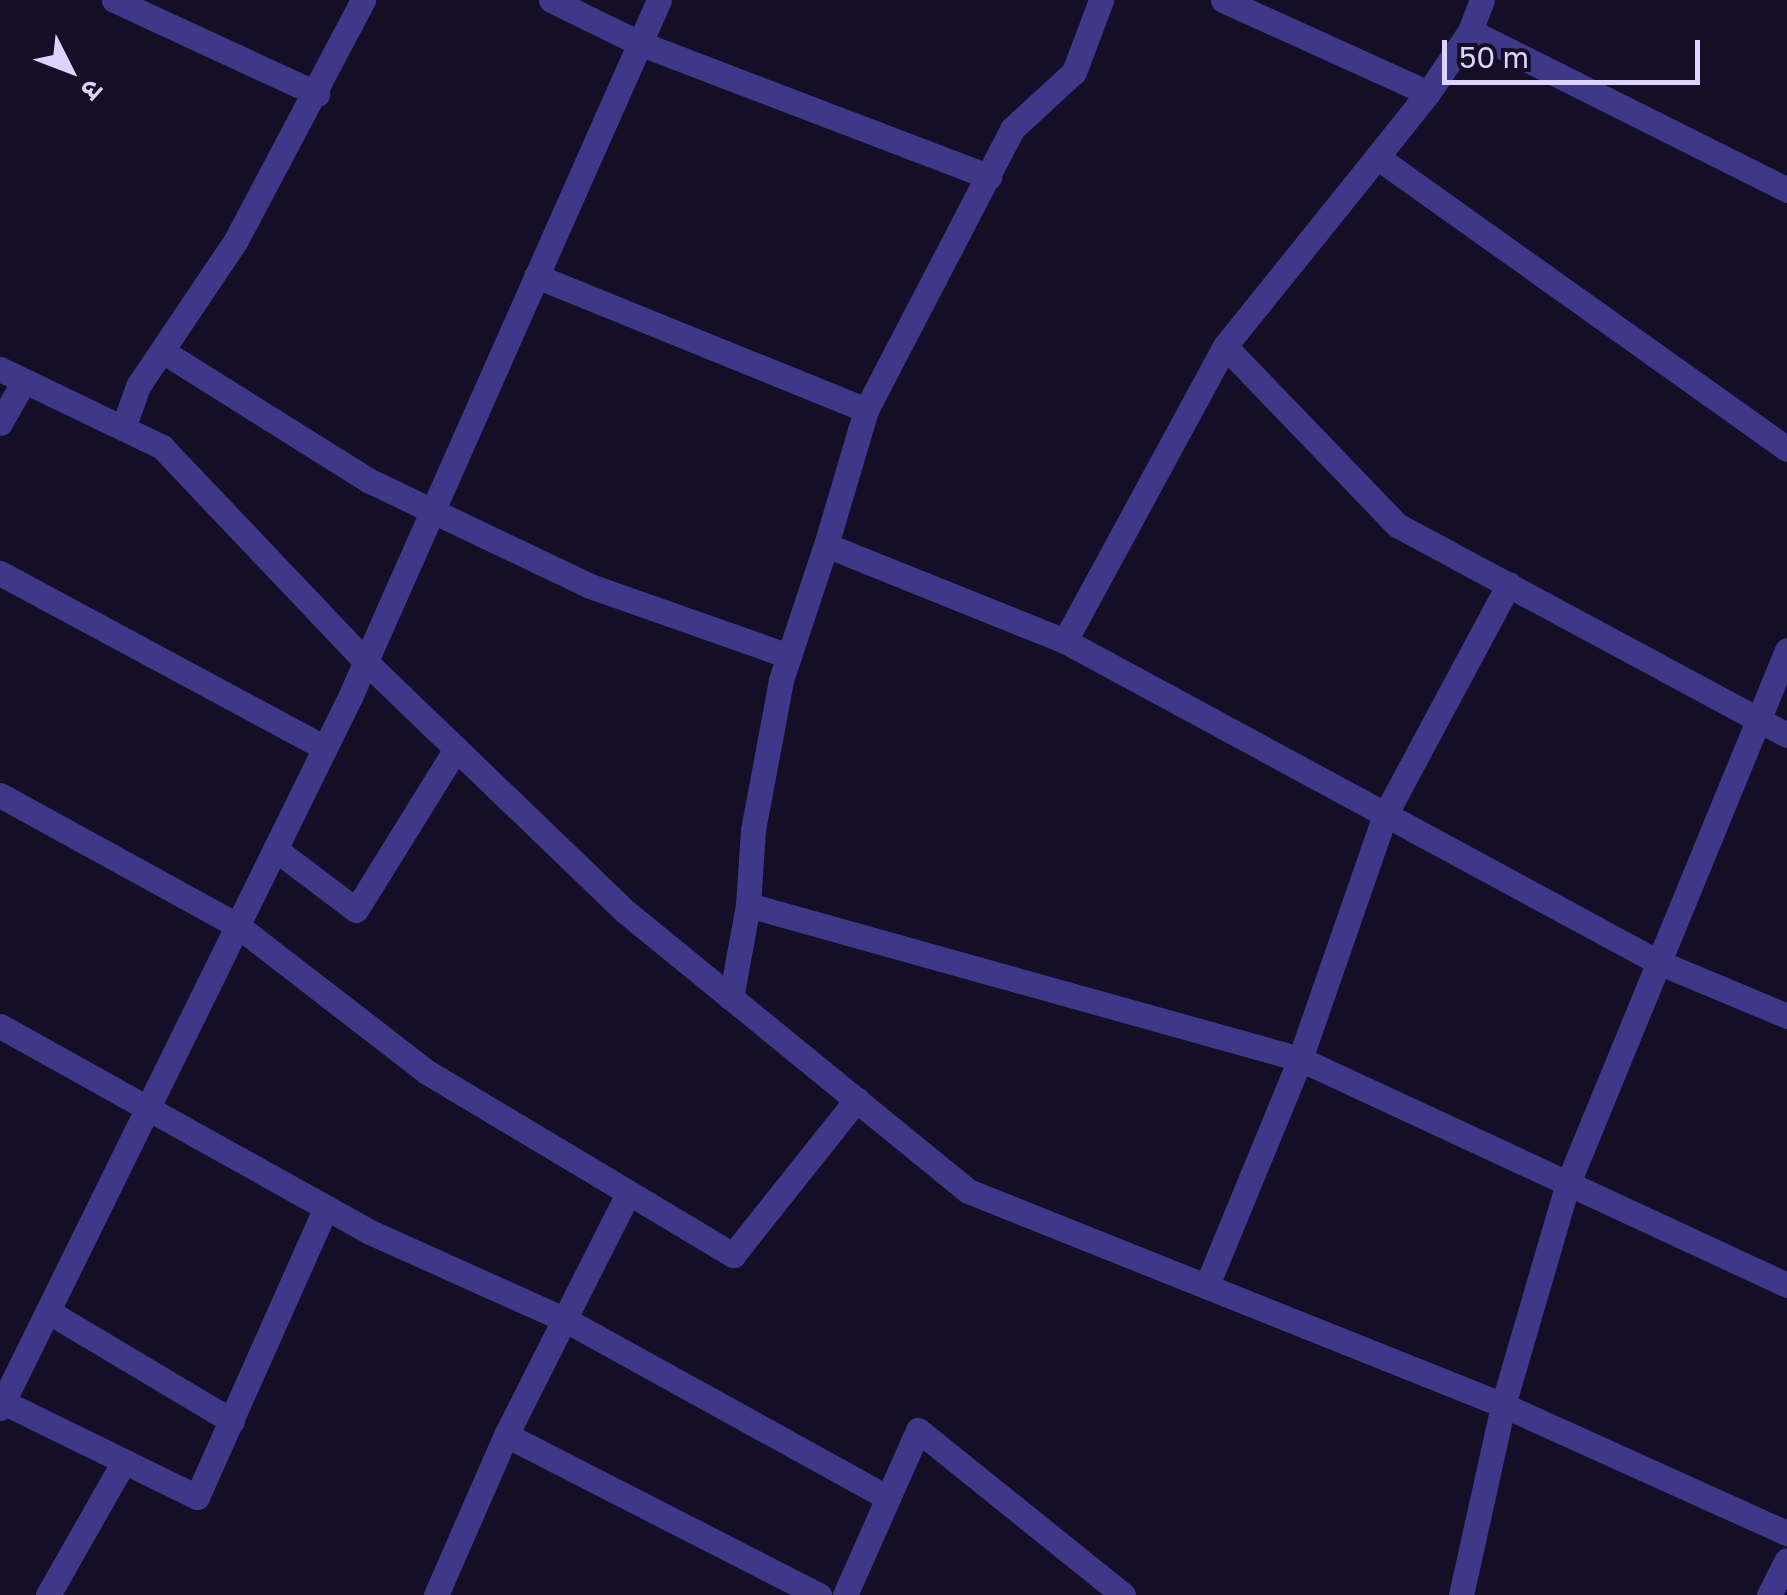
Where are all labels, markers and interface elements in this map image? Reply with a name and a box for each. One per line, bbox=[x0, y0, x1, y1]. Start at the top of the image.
north arrow bbox=[20, 20, 120, 120]
scale bar bbox=[1447, 20, 1704, 82]
text: 50 m bbox=[1459, 39, 1529, 75]
text: उ bbox=[75, 73, 110, 108]

